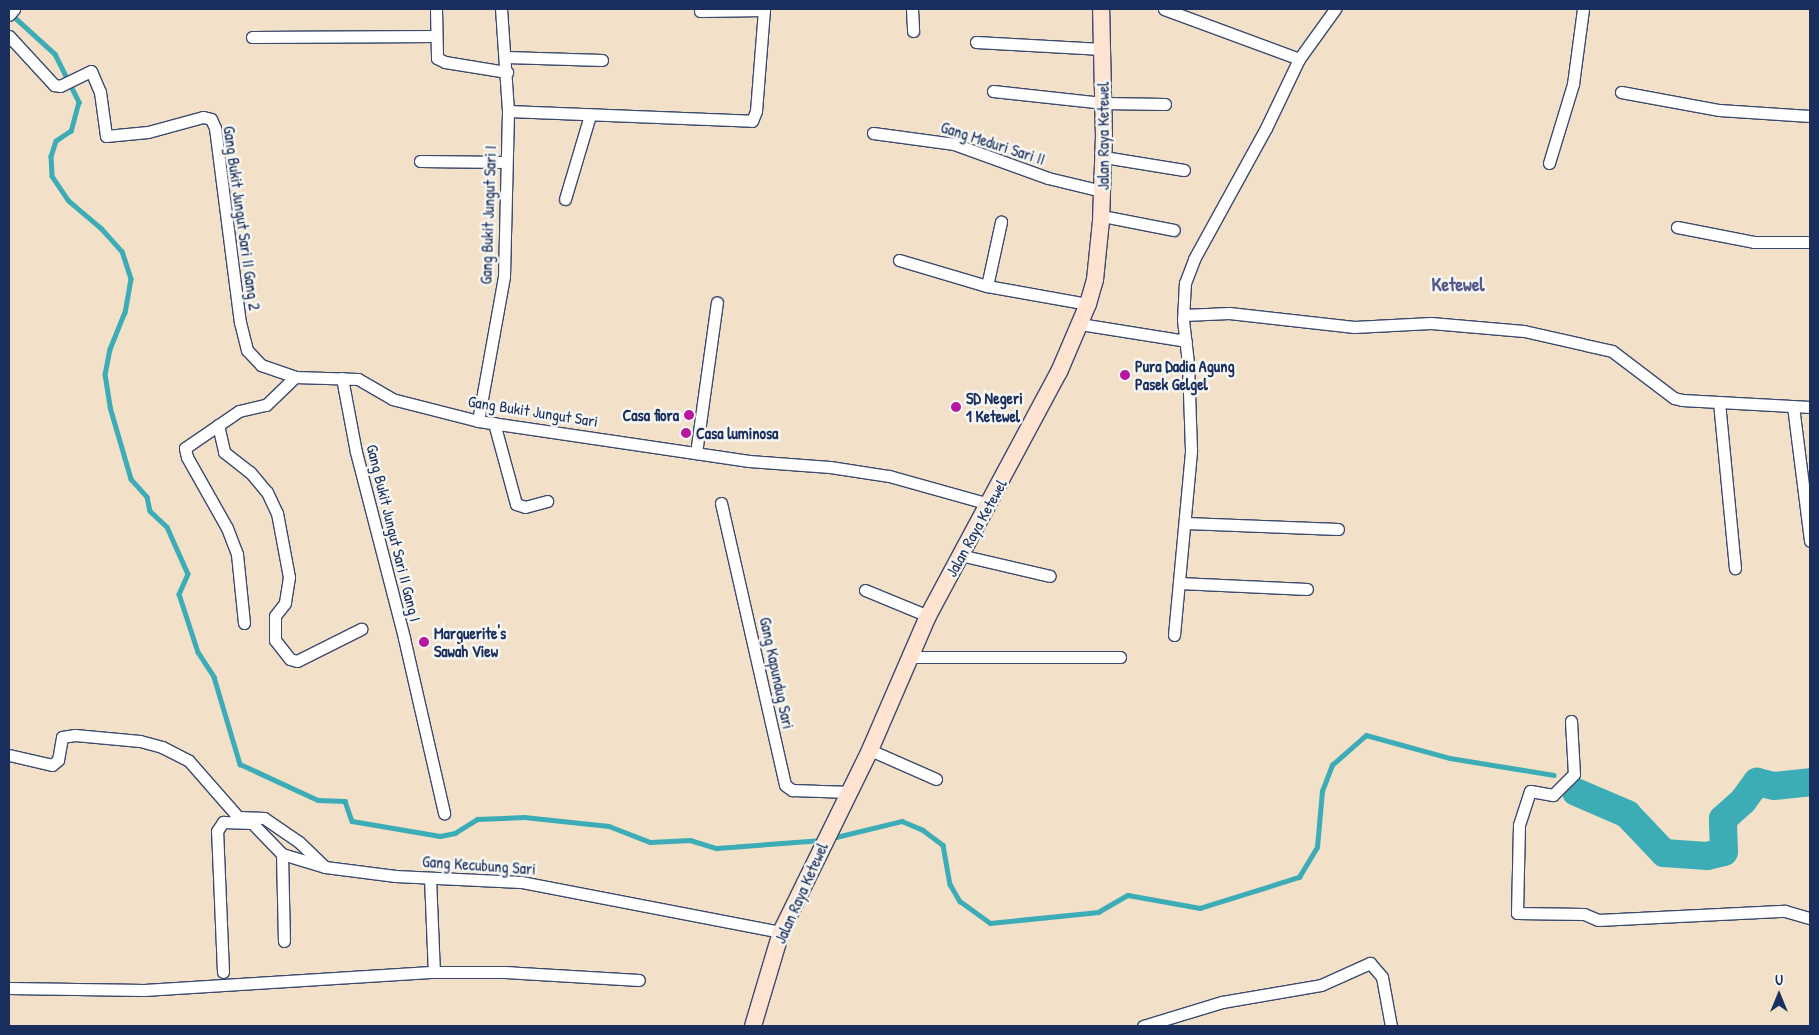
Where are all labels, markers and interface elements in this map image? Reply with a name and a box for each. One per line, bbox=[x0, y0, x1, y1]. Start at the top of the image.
street label: Jalan Raya Ketewel bbox=[1093, 82, 1113, 190]
street label: Gang Meduri Sari II bbox=[938, 117, 1048, 169]
street label: Gang Bukit Jungut Sari II Gang 2 bbox=[220, 125, 264, 311]
street label: Gang Bukit Jungut Sari I bbox=[476, 145, 500, 285]
district label: Ketewel bbox=[1431, 274, 1485, 296]
place label: Pura Dadia Agung Pasek Gelgel bbox=[1135, 356, 1235, 394]
marker: Pura Dadia Agung Pasek Gelgel bbox=[1119, 369, 1131, 381]
place label: SD Negeri 1 Ketewel bbox=[966, 388, 1023, 426]
street label: Gang Bukit Jungut Sari bbox=[467, 391, 599, 431]
marker: SD Negeri 1 Ketewel bbox=[950, 401, 962, 413]
place label: Casa fiora bbox=[623, 405, 679, 425]
marker: Casa fiora bbox=[683, 409, 695, 421]
place label: Casa luminosa bbox=[696, 423, 778, 443]
marker: Casa luminosa bbox=[680, 427, 692, 439]
street label: Gang Bukit Jungut Sari II Gang I bbox=[363, 442, 425, 624]
street label: Jalan Raya Ketewel bbox=[941, 476, 1011, 580]
street label: Gang Kapundug Sari bbox=[756, 615, 798, 731]
place label: Marguerite's Sawah View bbox=[434, 623, 506, 661]
marker: Marguerite's Sawah View bbox=[418, 636, 430, 648]
street label: Jalan Raya Ketewel bbox=[770, 840, 832, 946]
street label: Gang Kecubung Sari bbox=[422, 851, 536, 879]
north arrow bbox=[1754, 970, 1804, 1020]
text: U bbox=[1775, 970, 1783, 989]

